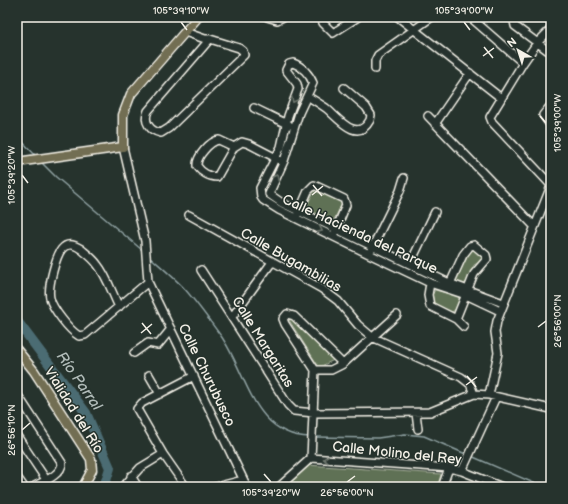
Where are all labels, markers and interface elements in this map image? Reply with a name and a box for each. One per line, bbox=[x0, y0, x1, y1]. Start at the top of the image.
text: 105°39'10"W bbox=[153, 5, 209, 17]
text: 105°39'00"W bbox=[435, 5, 493, 17]
north arrow bbox=[498, 30, 538, 70]
text: N bbox=[505, 35, 519, 50]
text: 105°39'00"W bbox=[552, 94, 564, 152]
one-way arrow bbox=[291, 96, 299, 104]
text: 105°39'20"W bbox=[6, 146, 18, 204]
one-way arrow bbox=[271, 174, 279, 182]
street label: Calle Hacienda del Parque bbox=[280, 191, 440, 277]
street label: Calle Bugambilias bbox=[238, 224, 345, 296]
one-way arrow bbox=[315, 225, 323, 233]
street label: Calle Margaritas bbox=[228, 293, 298, 391]
text: 26°56'00"N bbox=[552, 294, 564, 348]
street label: Calle Churubusco bbox=[175, 321, 239, 429]
water label: Río Parral bbox=[52, 348, 106, 415]
street label: Vialidad del Río bbox=[41, 364, 107, 456]
text: 26°56'10"N bbox=[6, 404, 18, 456]
street label: Calle Molino del Rey bbox=[332, 438, 463, 468]
one-way arrow bbox=[323, 455, 329, 464]
text: 105°39'20"W bbox=[242, 487, 300, 499]
text: 26°56'00"N bbox=[320, 487, 374, 499]

